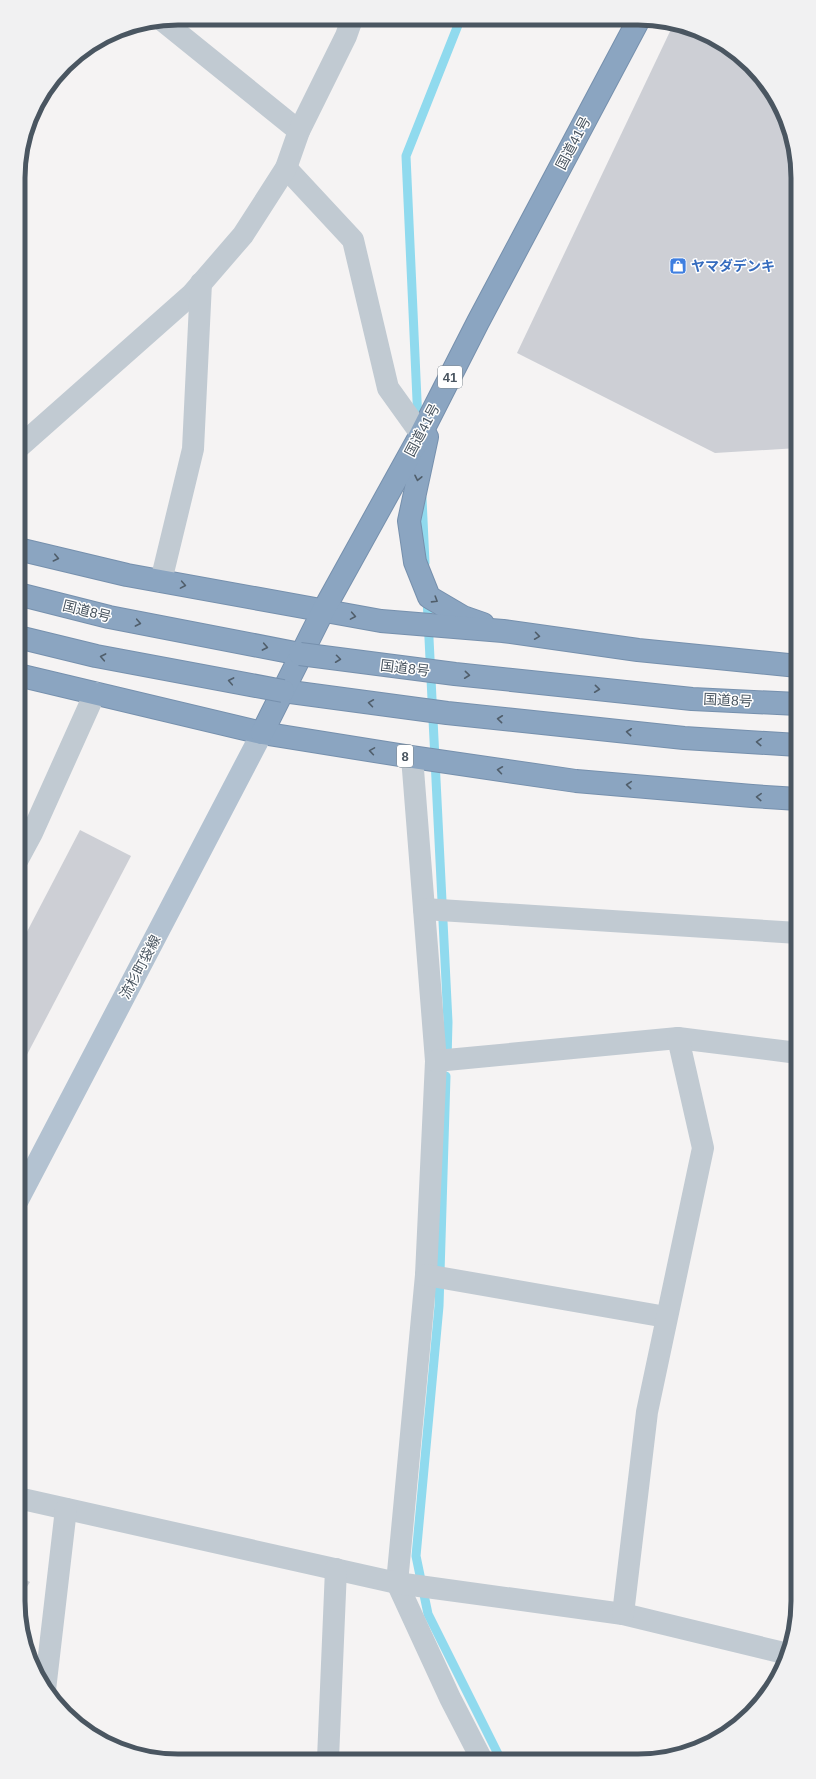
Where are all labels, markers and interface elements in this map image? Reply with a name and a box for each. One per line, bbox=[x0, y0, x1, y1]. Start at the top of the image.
street label: 国道41号 bbox=[552, 114, 594, 172]
shop icon: ヤマダデンキ bbox=[668, 256, 688, 276]
place label: ヤマダデンキ bbox=[691, 258, 775, 274]
road number: 41 bbox=[438, 366, 462, 388]
street label: 国道41号 bbox=[401, 401, 443, 459]
one-way arrow bbox=[415, 475, 423, 481]
one-way arrow bbox=[53, 554, 59, 562]
one-way arrow bbox=[180, 580, 186, 589]
one-way arrow bbox=[431, 596, 438, 603]
street label: 国道8号 bbox=[61, 597, 113, 625]
one-way arrow bbox=[349, 611, 356, 620]
one-way arrow bbox=[135, 618, 141, 626]
one-way arrow bbox=[534, 631, 540, 640]
one-way arrow bbox=[262, 643, 269, 651]
one-way arrow bbox=[100, 654, 107, 662]
one-way arrow bbox=[335, 654, 342, 663]
street label: 国道8号 bbox=[379, 657, 431, 679]
one-way arrow bbox=[464, 671, 470, 680]
one-way arrow bbox=[228, 678, 234, 686]
one-way arrow bbox=[594, 684, 600, 693]
street label: 国道8号 bbox=[703, 691, 753, 709]
one-way arrow bbox=[368, 699, 374, 708]
one-way arrow bbox=[497, 715, 503, 724]
one-way arrow bbox=[626, 728, 632, 737]
one-way arrow bbox=[756, 738, 762, 747]
road number: 8 bbox=[397, 745, 413, 767]
one-way arrow bbox=[369, 747, 375, 756]
one-way arrow bbox=[497, 766, 503, 775]
one-way arrow bbox=[626, 781, 632, 790]
one-way arrow bbox=[756, 792, 762, 801]
street label: 流杉町袋線 bbox=[117, 932, 163, 1002]

